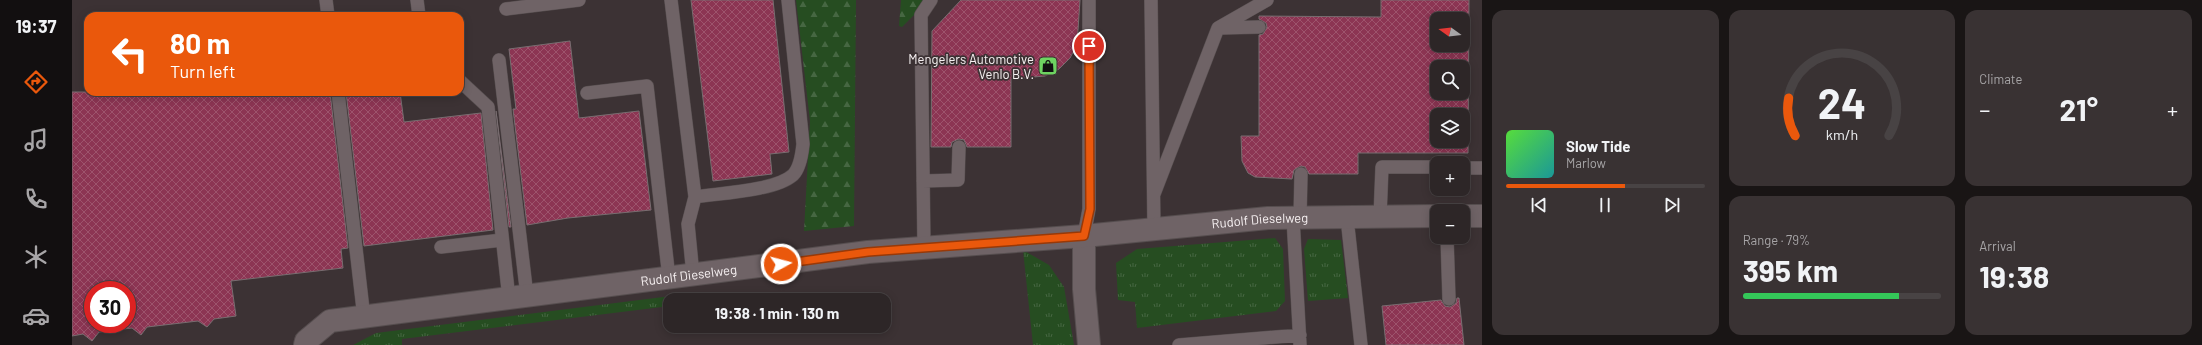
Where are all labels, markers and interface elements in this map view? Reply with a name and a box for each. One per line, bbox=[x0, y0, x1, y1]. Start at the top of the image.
north arrow bbox=[1430, 12, 1470, 52]
map controls bbox=[1430, 12, 1470, 244]
text: 19:37 bbox=[15, 15, 57, 37]
text: 80 m bbox=[170, 26, 230, 60]
icon: left bbox=[104, 28, 156, 80]
pin bbox=[1072, 29, 1106, 63]
icon: arrive bbox=[1078, 35, 1100, 57]
place label: Mengelers Automotive Venlo B.V. bbox=[908, 51, 1034, 82]
shop icon: Mengelers Automotive Venlo B.V. bbox=[1037, 55, 1059, 77]
text: Turn left bbox=[170, 60, 236, 82]
button: search bbox=[1430, 60, 1470, 100]
icon: directions bbox=[22, 68, 50, 96]
text: Climate bbox=[1979, 71, 2022, 87]
text: 24 bbox=[1818, 77, 1866, 127]
text: 21° bbox=[2059, 91, 2098, 127]
text: − bbox=[1979, 96, 1990, 122]
text: + bbox=[2167, 96, 2178, 122]
button: layers bbox=[1430, 108, 1470, 148]
icon: music bbox=[22, 126, 50, 154]
text: km/h bbox=[1826, 126, 1858, 143]
text: Slow Tide bbox=[1566, 137, 1630, 155]
text: Marlow bbox=[1566, 155, 1606, 171]
button: + bbox=[1430, 156, 1470, 196]
icon: phone bbox=[22, 185, 50, 213]
icon: previous bbox=[1528, 194, 1550, 216]
icon: pause bbox=[1594, 194, 1616, 216]
icon: next bbox=[1661, 194, 1683, 216]
button: − bbox=[1430, 204, 1470, 244]
street label: Rudolf Dieselweg bbox=[1211, 210, 1308, 231]
text: Range · 79% bbox=[1743, 232, 1810, 248]
text: Arrival bbox=[1979, 238, 2016, 254]
icon: climate bbox=[22, 243, 50, 271]
position arrow bbox=[760, 243, 802, 285]
text: 395 km bbox=[1743, 252, 1838, 288]
text: 19:38 bbox=[1979, 258, 2049, 294]
street label: Rudolf Dieselweg bbox=[640, 261, 738, 289]
speed limit sign: 30 bbox=[84, 281, 136, 333]
icon: car bbox=[22, 302, 50, 330]
text: 19:38 · 1 min · 130 m bbox=[715, 304, 839, 322]

